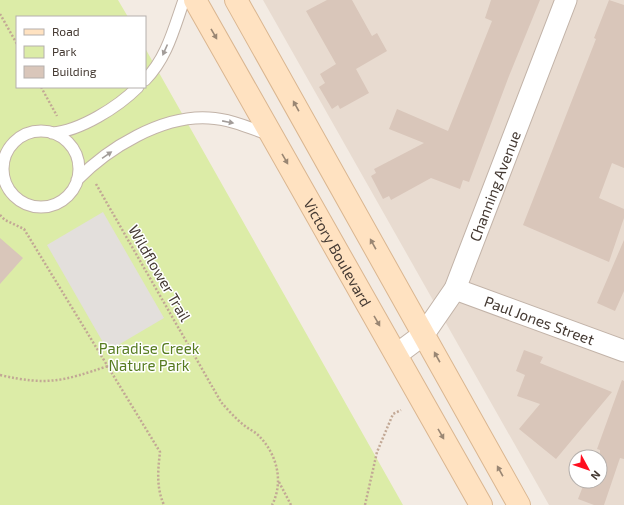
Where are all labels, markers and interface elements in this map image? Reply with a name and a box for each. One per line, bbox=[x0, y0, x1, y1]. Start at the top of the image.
legend bbox=[16, 16, 146, 88]
text: Road bbox=[52, 24, 80, 38]
one-way arrow bbox=[210, 28, 217, 40]
text: Park bbox=[52, 44, 77, 58]
one-way arrow bbox=[162, 44, 168, 56]
text: Building bbox=[52, 64, 97, 78]
one-way arrow bbox=[293, 100, 299, 112]
one-way arrow bbox=[222, 119, 234, 125]
street label: Channing Avenue bbox=[465, 128, 524, 244]
one-way arrow bbox=[101, 151, 112, 159]
one-way arrow bbox=[281, 153, 288, 165]
street label: Victory Boulevard bbox=[300, 195, 376, 309]
street label: Wildflower Trail bbox=[125, 222, 195, 325]
one-way arrow bbox=[370, 238, 377, 250]
street label: Paul Jones Street bbox=[482, 292, 597, 348]
one-way arrow bbox=[373, 315, 380, 327]
park label: Paradise Creek Nature Park bbox=[99, 339, 200, 374]
one-way arrow bbox=[434, 351, 441, 363]
one-way arrow bbox=[437, 428, 444, 440]
north arrow bbox=[568, 449, 608, 489]
one-way arrow bbox=[497, 465, 504, 477]
text: N bbox=[588, 469, 604, 483]

